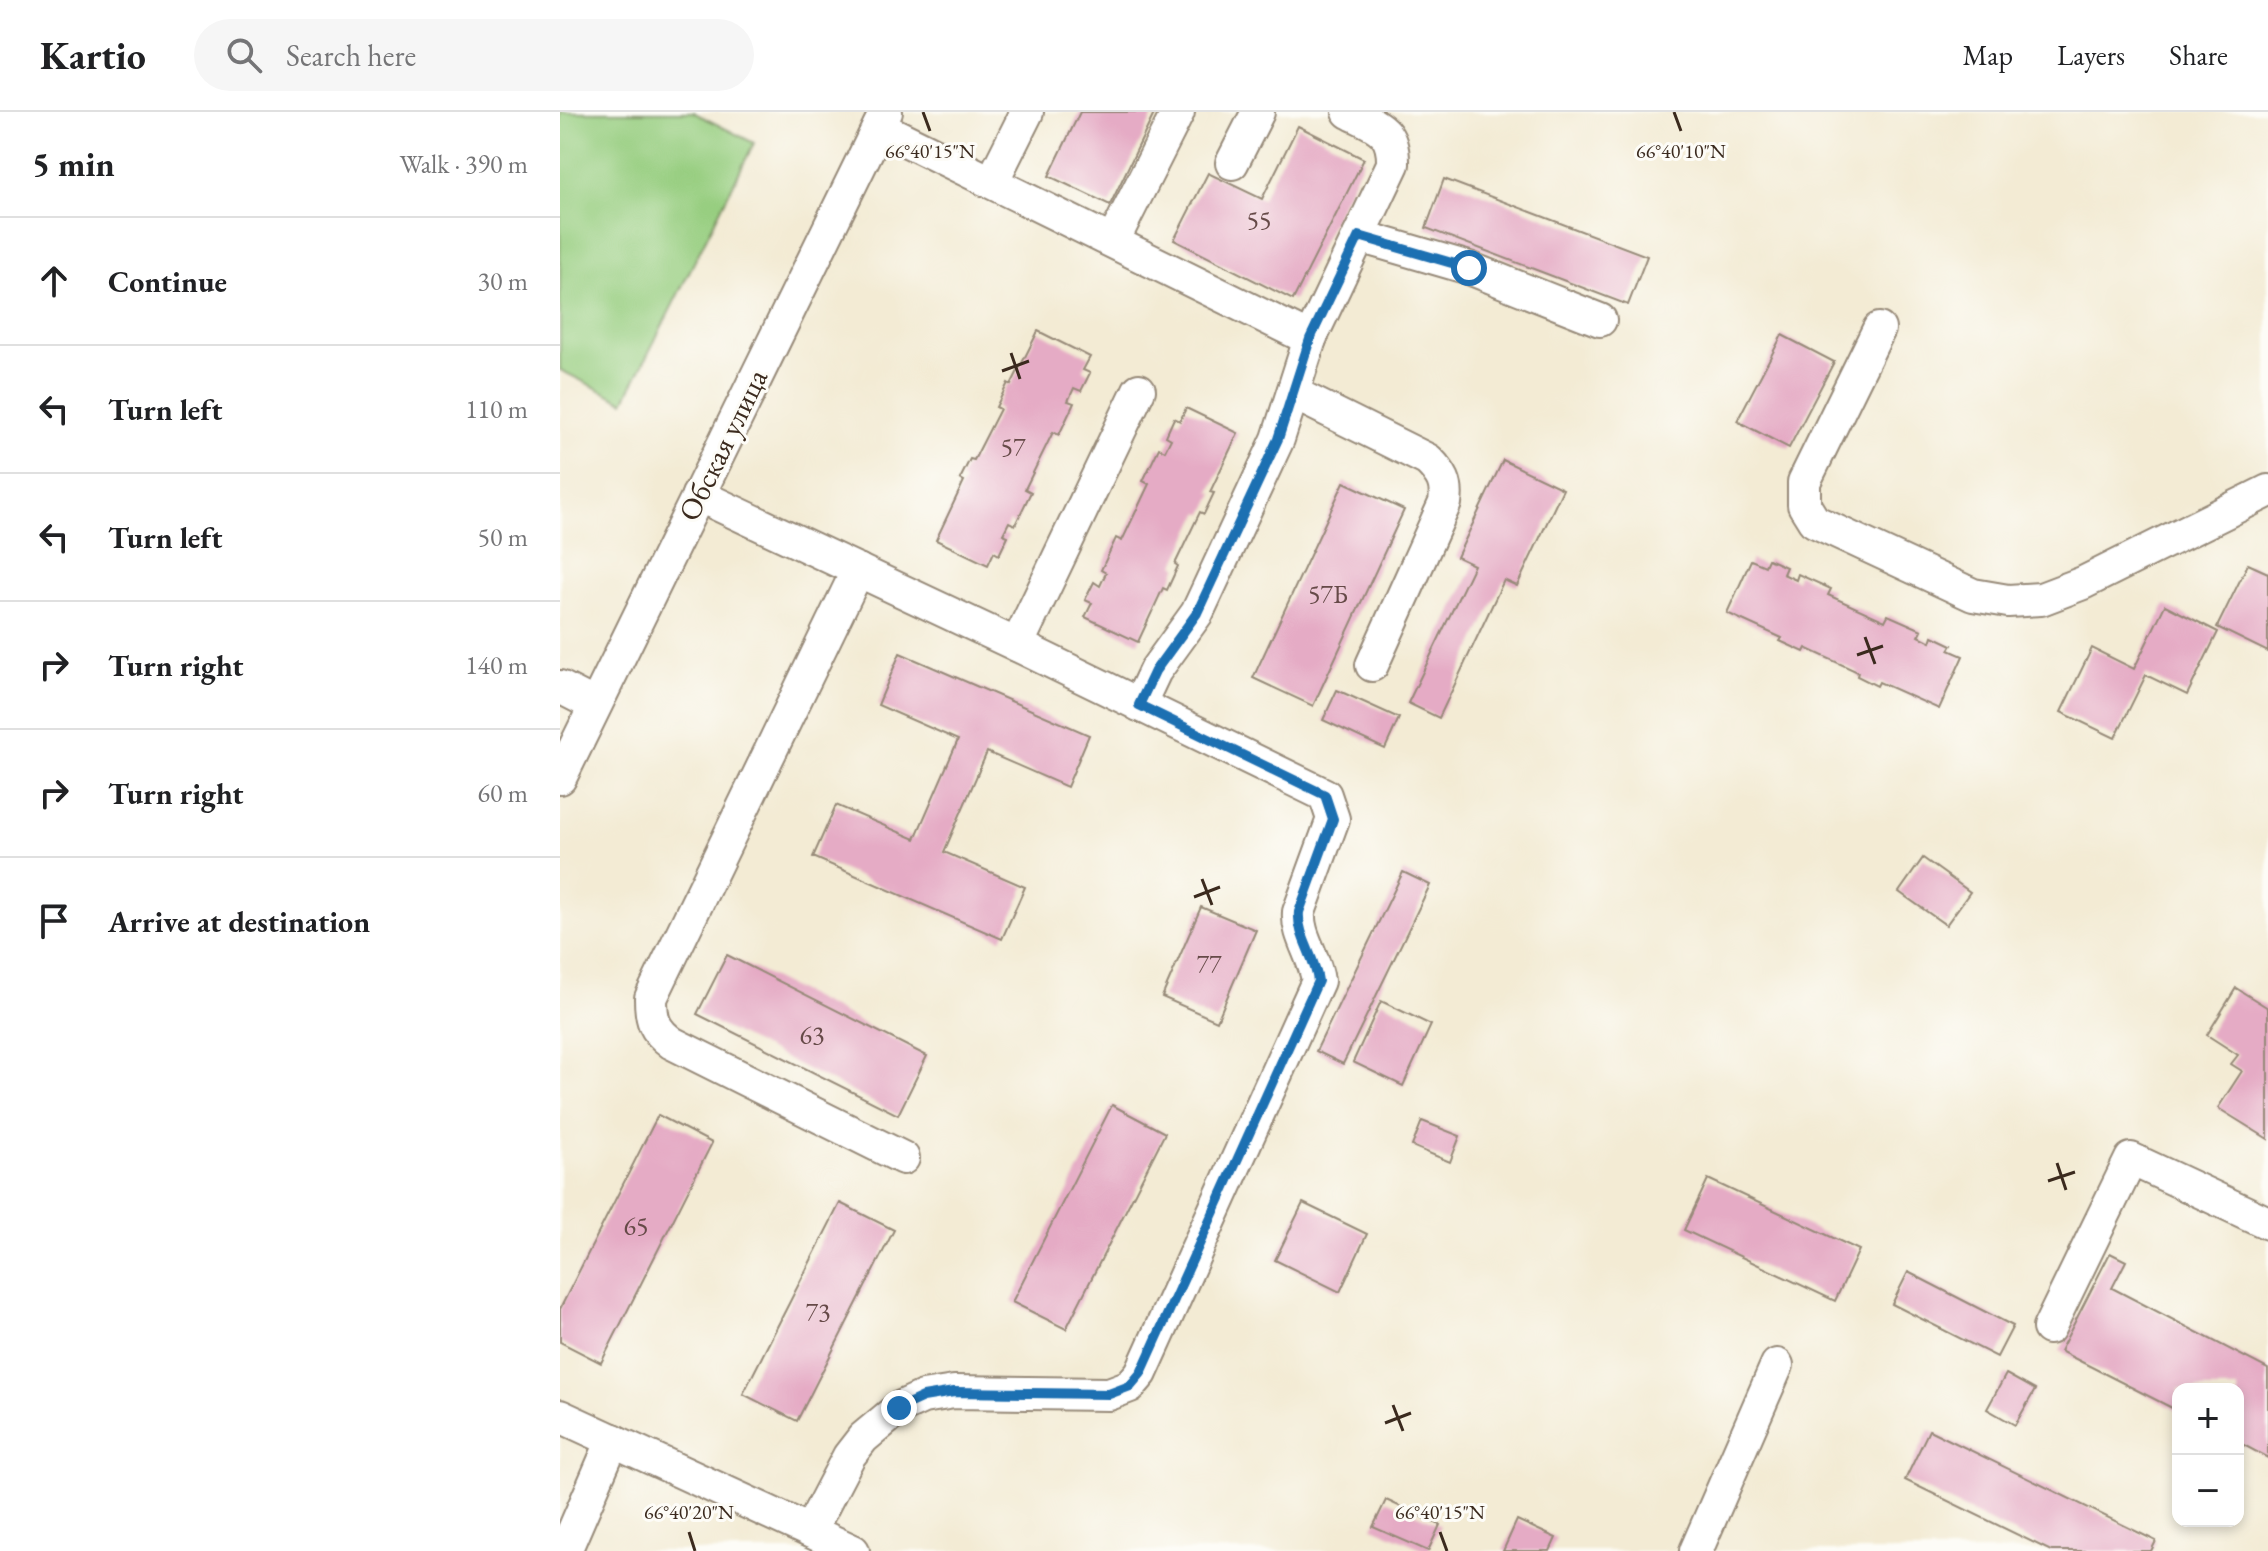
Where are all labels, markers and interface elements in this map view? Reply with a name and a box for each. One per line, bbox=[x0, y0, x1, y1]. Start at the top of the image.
search box bbox=[194, 19, 754, 91]
text: Kartio bbox=[40, 31, 146, 80]
icon: search bbox=[222, 33, 266, 77]
text: Search here bbox=[286, 36, 416, 75]
text: Map bbox=[1963, 37, 2013, 73]
text: Layers bbox=[2057, 37, 2125, 73]
text: Share bbox=[2169, 37, 2228, 73]
text: 66°40'15"N bbox=[885, 138, 975, 164]
text: 66°40'10"N bbox=[1636, 138, 1726, 164]
text: 5 min bbox=[32, 142, 115, 186]
text: Walk · 390 m bbox=[400, 147, 528, 181]
house number: 55 bbox=[1247, 203, 1271, 237]
route start bbox=[1451, 250, 1487, 286]
icon: ahead bbox=[32, 259, 76, 303]
text: Continue bbox=[108, 262, 227, 301]
text: 30 m bbox=[478, 264, 528, 298]
street label: Обская улица bbox=[669, 362, 776, 527]
icon: left bbox=[32, 387, 76, 431]
text: Turn left bbox=[108, 390, 222, 429]
text: 110 m bbox=[465, 392, 528, 426]
house number: 57 bbox=[1001, 430, 1026, 464]
icon: left bbox=[32, 515, 76, 559]
text: Turn left bbox=[108, 518, 222, 557]
text: 50 m bbox=[478, 520, 528, 554]
house number: 57Б bbox=[1308, 577, 1348, 611]
icon: right bbox=[32, 643, 76, 687]
text: Turn right bbox=[108, 646, 244, 685]
text: 140 m bbox=[465, 648, 528, 682]
icon: right bbox=[32, 771, 76, 815]
text: Turn right bbox=[108, 774, 244, 813]
text: 60 m bbox=[478, 776, 528, 810]
icon: arrive bbox=[32, 899, 76, 943]
text: Arrive at destination bbox=[108, 902, 370, 941]
house number: 77 bbox=[1197, 947, 1222, 981]
house number: 63 bbox=[800, 1018, 824, 1052]
house number: 65 bbox=[624, 1209, 648, 1243]
house number: 73 bbox=[806, 1295, 830, 1329]
map controls bbox=[2172, 1383, 2244, 1527]
button: + bbox=[2172, 1383, 2244, 1455]
route end bbox=[881, 1390, 917, 1426]
button: − bbox=[2172, 1455, 2244, 1527]
text: 66°40'20"N bbox=[644, 1499, 734, 1525]
text: 66°40'15"N bbox=[1395, 1499, 1485, 1525]

